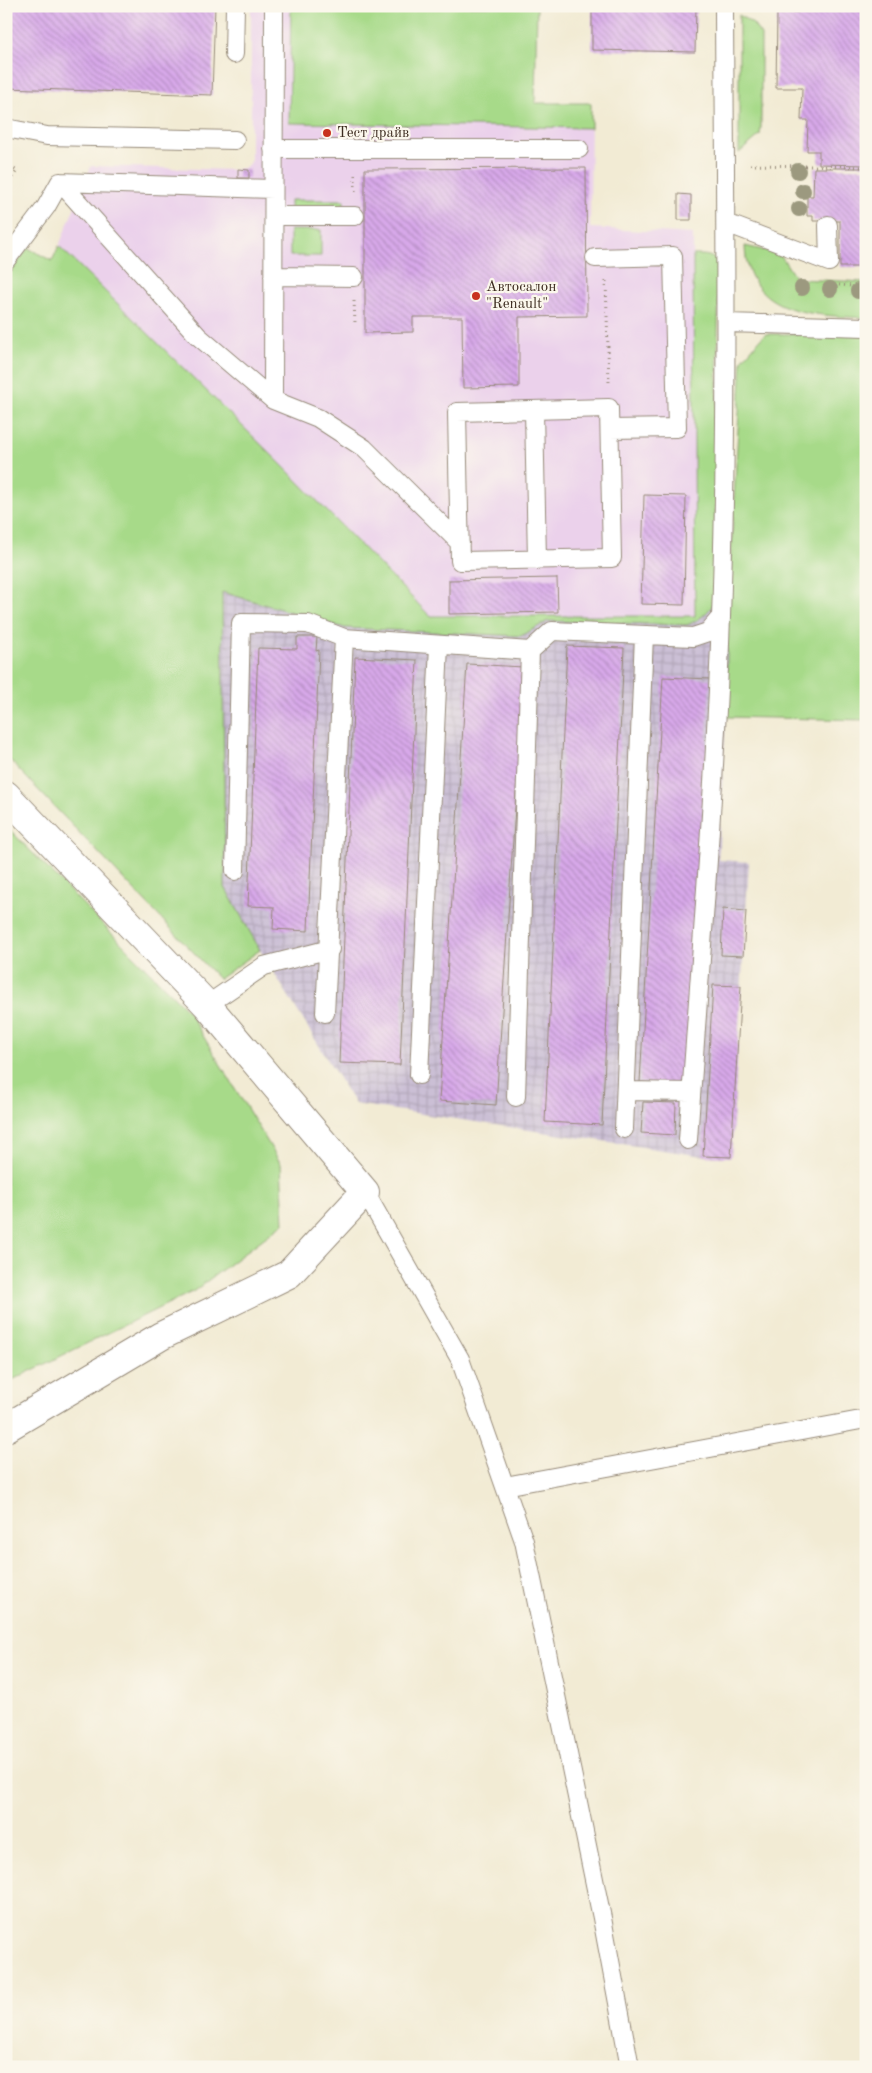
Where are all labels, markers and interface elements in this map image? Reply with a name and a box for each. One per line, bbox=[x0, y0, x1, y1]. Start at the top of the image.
place label: Тест драйв bbox=[337, 126, 409, 141]
marker: Тест драйв bbox=[321, 127, 333, 139]
place label: Автосалон "Renault" bbox=[486, 280, 556, 312]
marker: Автосалон "Renault" bbox=[470, 290, 482, 302]

